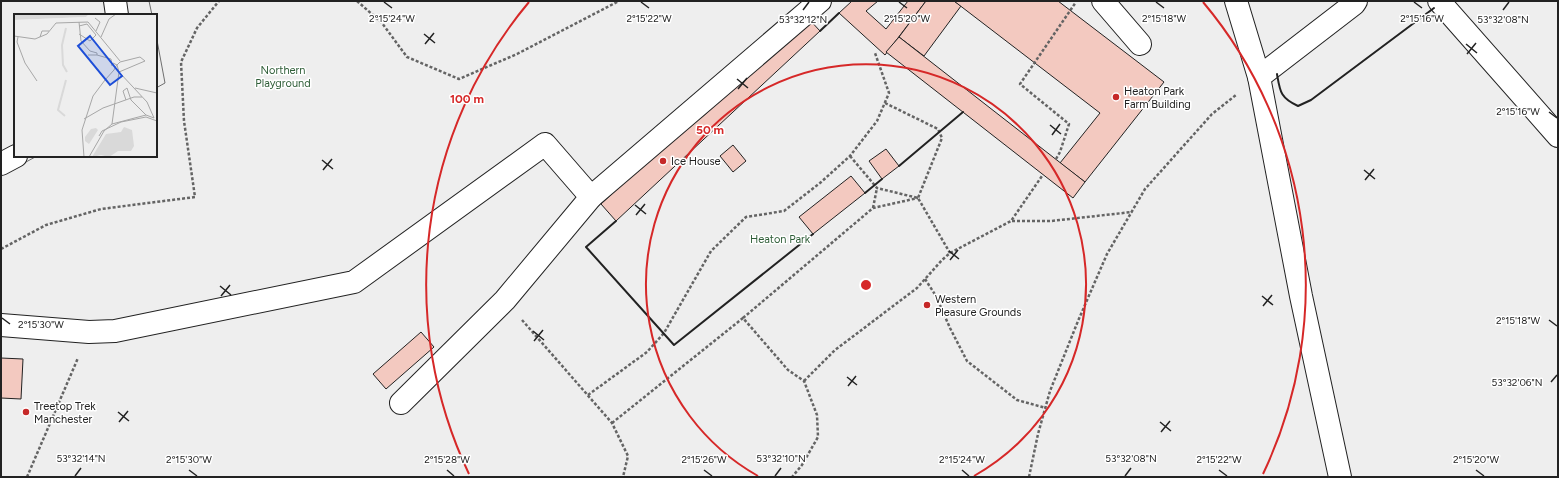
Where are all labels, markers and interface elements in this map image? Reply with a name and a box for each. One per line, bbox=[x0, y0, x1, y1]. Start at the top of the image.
text: 2°15'24"W bbox=[369, 12, 415, 25]
text: 2°15'22"W bbox=[626, 12, 672, 25]
text: 2°15'20"W bbox=[884, 12, 930, 25]
text: 2°15'18"W bbox=[1142, 12, 1187, 25]
text: 2°15'16"W bbox=[1400, 12, 1444, 25]
text: 53°32'12"N bbox=[779, 13, 827, 26]
text: 53°32'08"N bbox=[1477, 13, 1529, 26]
inset map bbox=[14, 14, 157, 157]
park label: Northern Playground bbox=[255, 64, 311, 90]
place label: Heaton Park Farm Building bbox=[1124, 85, 1191, 111]
text: 100 m bbox=[450, 92, 484, 106]
marker: Heaton Park Farm Building bbox=[1111, 92, 1121, 102]
text: 2°15'16"W bbox=[1496, 105, 1540, 118]
text: 50 m bbox=[696, 123, 724, 137]
place label: Ice House bbox=[671, 155, 721, 168]
marker: Ice House bbox=[658, 156, 668, 166]
park label: Heaton Park bbox=[750, 233, 811, 246]
centre of rings bbox=[859, 278, 873, 292]
place label: Western Pleasure Grounds bbox=[935, 293, 1021, 319]
marker: Western Pleasure Grounds bbox=[922, 300, 932, 310]
text: 2°15'18"W bbox=[1496, 314, 1541, 327]
text: 2°15'30"W bbox=[18, 318, 64, 331]
text: 53°32'06"N bbox=[1492, 376, 1542, 389]
place label: Treetop Trek Manchester bbox=[34, 400, 96, 426]
marker: Treetop Trek Manchester bbox=[21, 407, 31, 417]
text: 53°32'14"N bbox=[56, 452, 106, 465]
text: 53°32'10"N bbox=[756, 452, 806, 465]
text: 53°32'08"N bbox=[1105, 452, 1157, 465]
text: 2°15'30"W bbox=[166, 453, 212, 466]
text: 2°15'28"W bbox=[424, 453, 470, 466]
text: 2°15'26"W bbox=[681, 453, 727, 466]
text: 2°15'24"W bbox=[939, 453, 985, 466]
text: 2°15'22"W bbox=[1196, 453, 1242, 466]
text: 2°15'20"W bbox=[1453, 453, 1499, 466]

